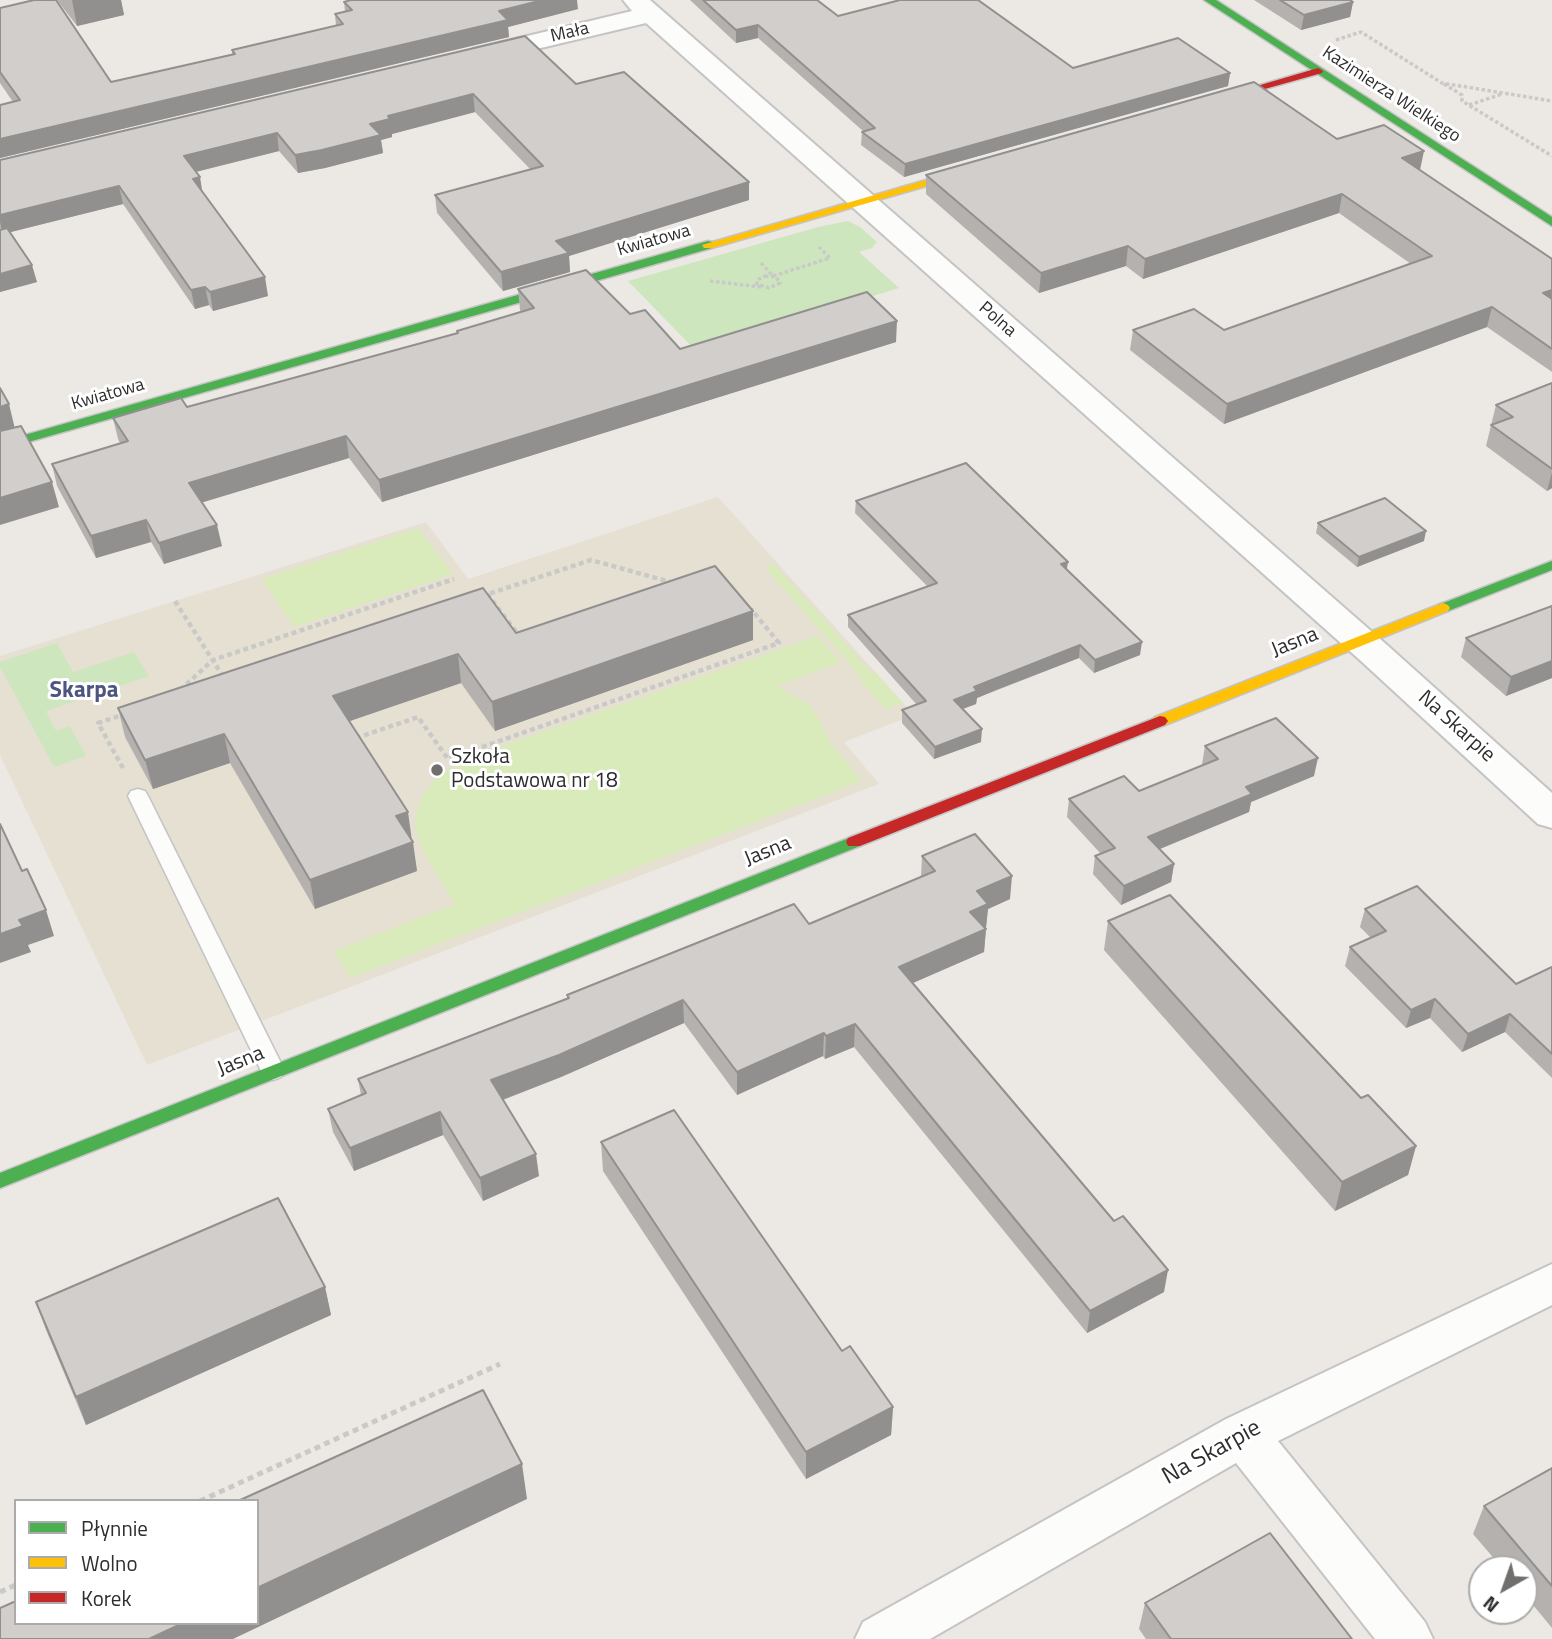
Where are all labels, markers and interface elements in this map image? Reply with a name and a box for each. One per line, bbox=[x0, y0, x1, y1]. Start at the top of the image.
street label: Mała bbox=[549, 18, 591, 48]
street label: Kazimierza Wielkiego bbox=[1318, 42, 1464, 148]
street label: Kwiatowa bbox=[615, 220, 693, 262]
street label: Polna bbox=[974, 298, 1020, 342]
street label: Kwiatowa bbox=[69, 374, 147, 416]
street label: Jasna bbox=[1268, 622, 1322, 664]
district label: Skarpa bbox=[50, 677, 118, 705]
street label: Na Skarpie bbox=[1412, 686, 1500, 768]
place label: Szkoła Podstawowa nr 18 bbox=[451, 745, 618, 795]
marker: Szkoła Podstawowa nr 18 bbox=[429, 762, 445, 778]
street label: Jasna bbox=[741, 831, 795, 873]
street label: Jasna bbox=[214, 1041, 268, 1083]
street label: Na Skarpie bbox=[1158, 1414, 1266, 1492]
legend bbox=[14, 1499, 259, 1625]
text: Płynnie bbox=[81, 1512, 148, 1544]
text: Wolno bbox=[81, 1547, 138, 1579]
north arrow bbox=[1468, 1555, 1538, 1625]
text: Korek bbox=[81, 1582, 131, 1614]
text: N bbox=[1476, 1590, 1505, 1620]

